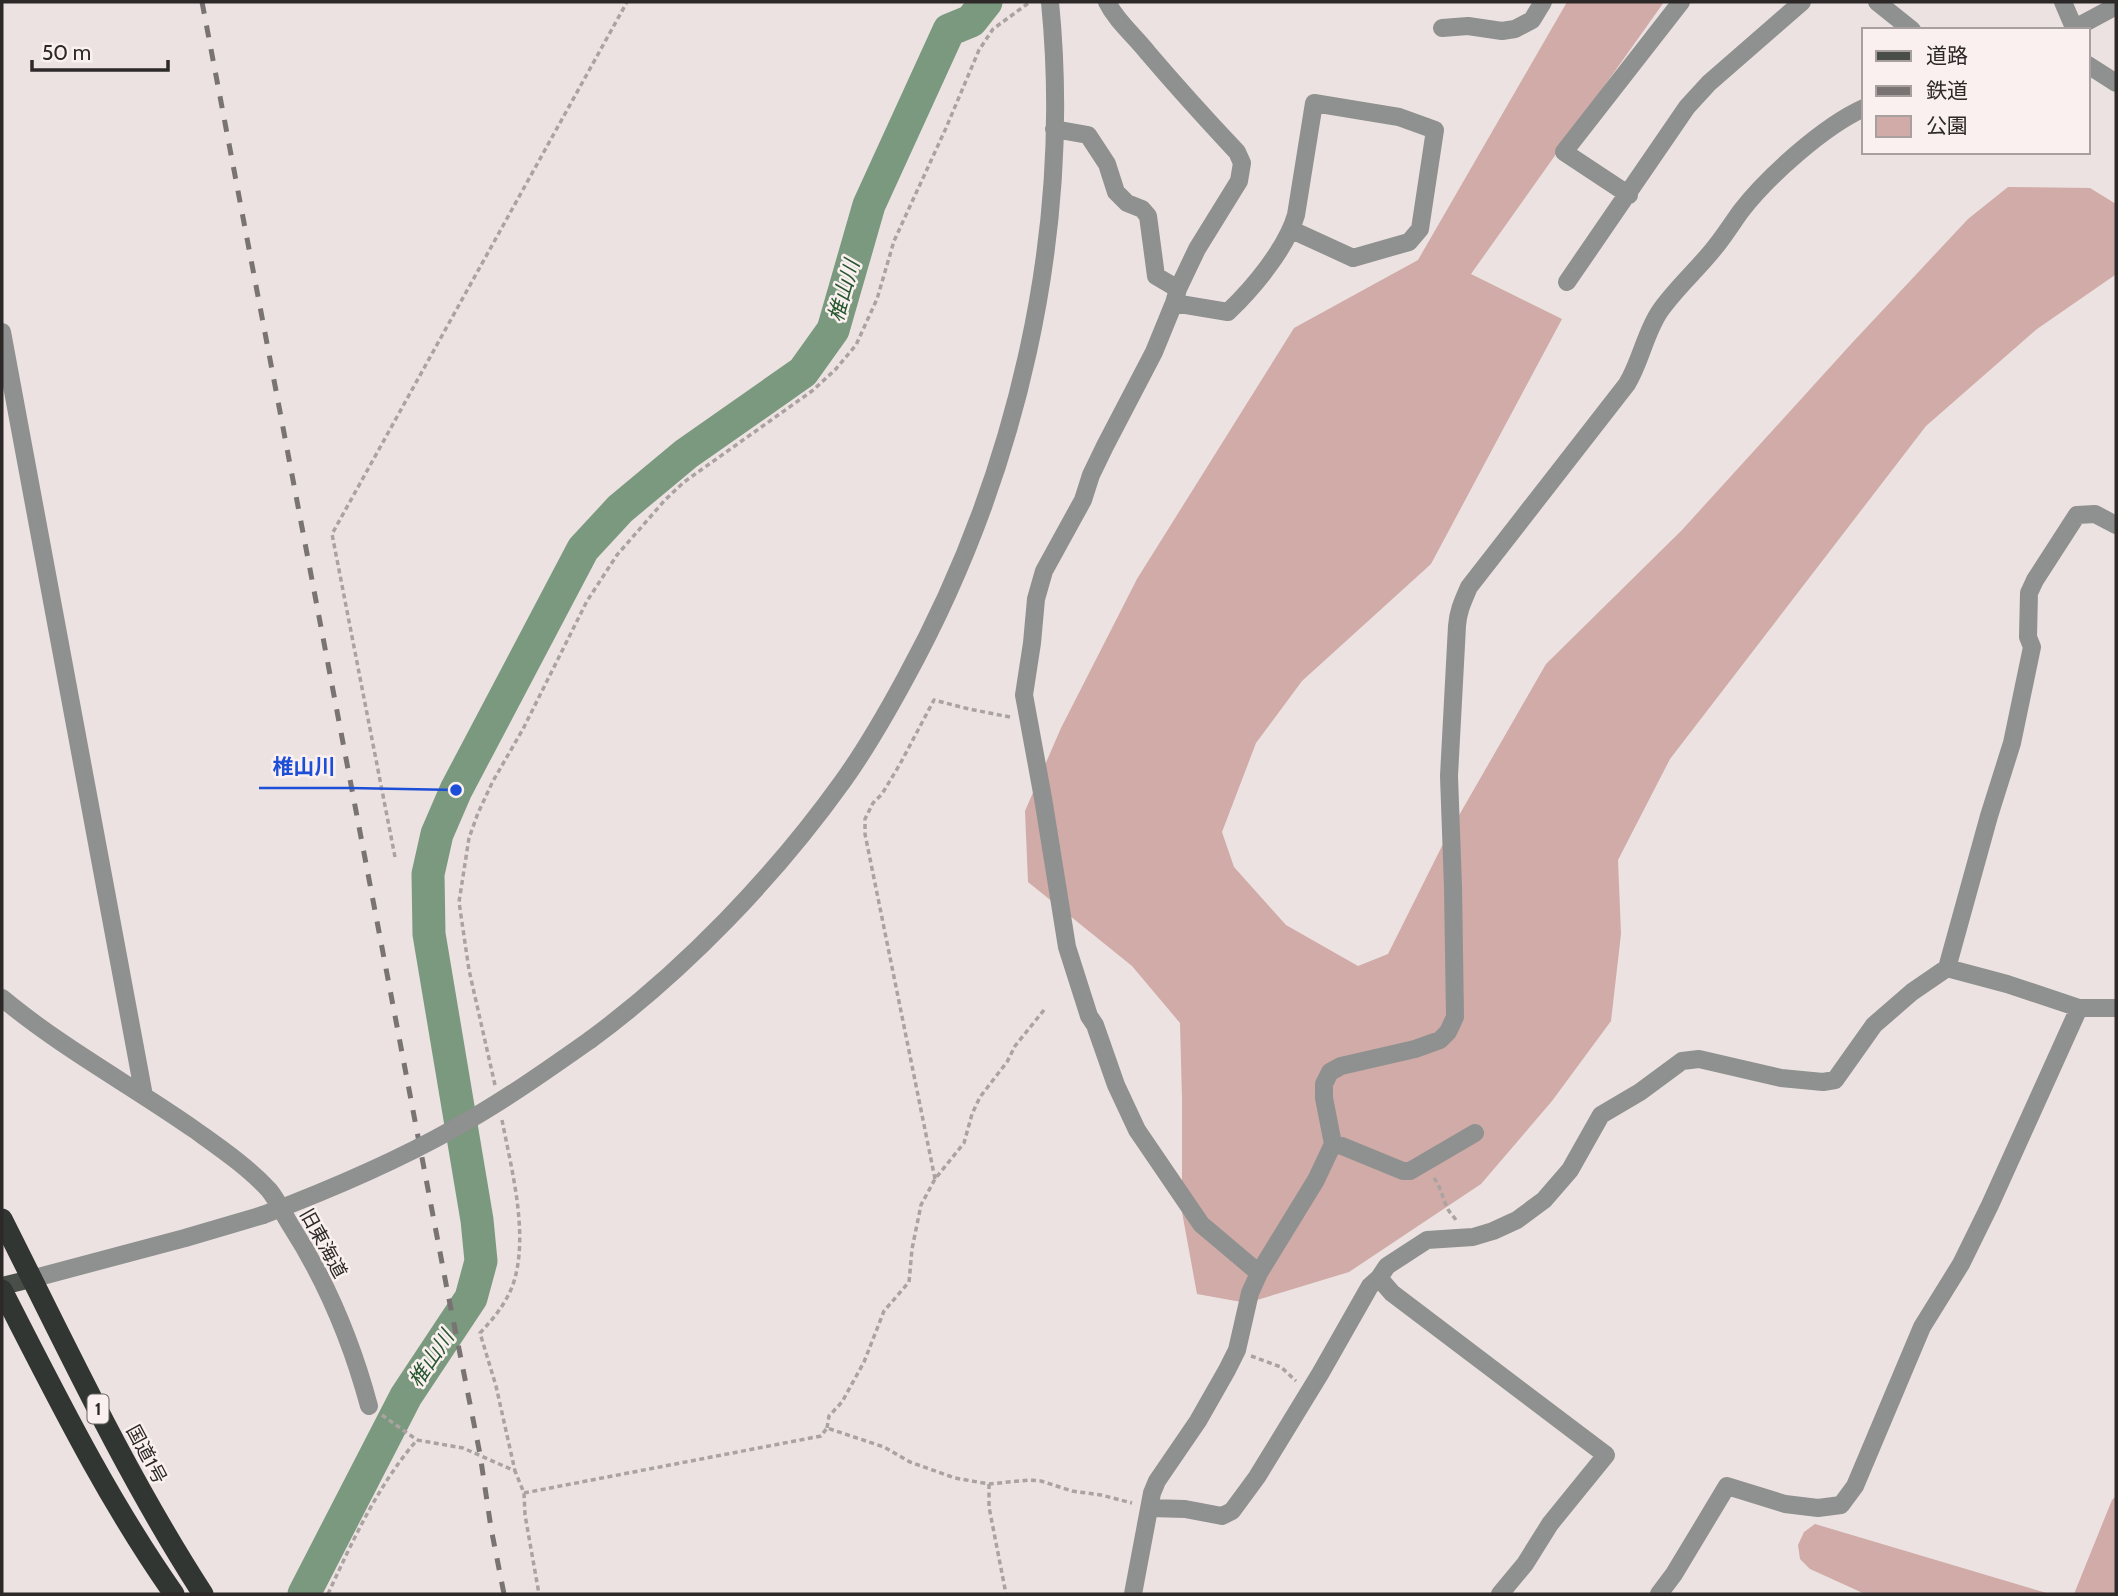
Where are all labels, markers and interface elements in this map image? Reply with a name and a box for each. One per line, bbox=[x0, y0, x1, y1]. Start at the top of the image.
scale bar bbox=[32, 28, 168, 72]
legend bbox=[1862, 28, 2090, 154]
text: 50 m bbox=[42, 40, 91, 65]
text: 道路 bbox=[1926, 43, 1968, 68]
text: 鉄道 bbox=[1926, 78, 1968, 103]
text: 公園 bbox=[1926, 113, 1968, 138]
water label: 椎山川 bbox=[823, 255, 865, 325]
callout: 椎山川 bbox=[259, 746, 350, 788]
text: 椎山川 bbox=[273, 754, 336, 779]
street label: 旧東海道 bbox=[295, 1204, 352, 1282]
water label: 椎山川 bbox=[403, 1324, 460, 1392]
road number: 1 bbox=[88, 1394, 108, 1424]
street label: 国道1号 bbox=[122, 1421, 172, 1488]

